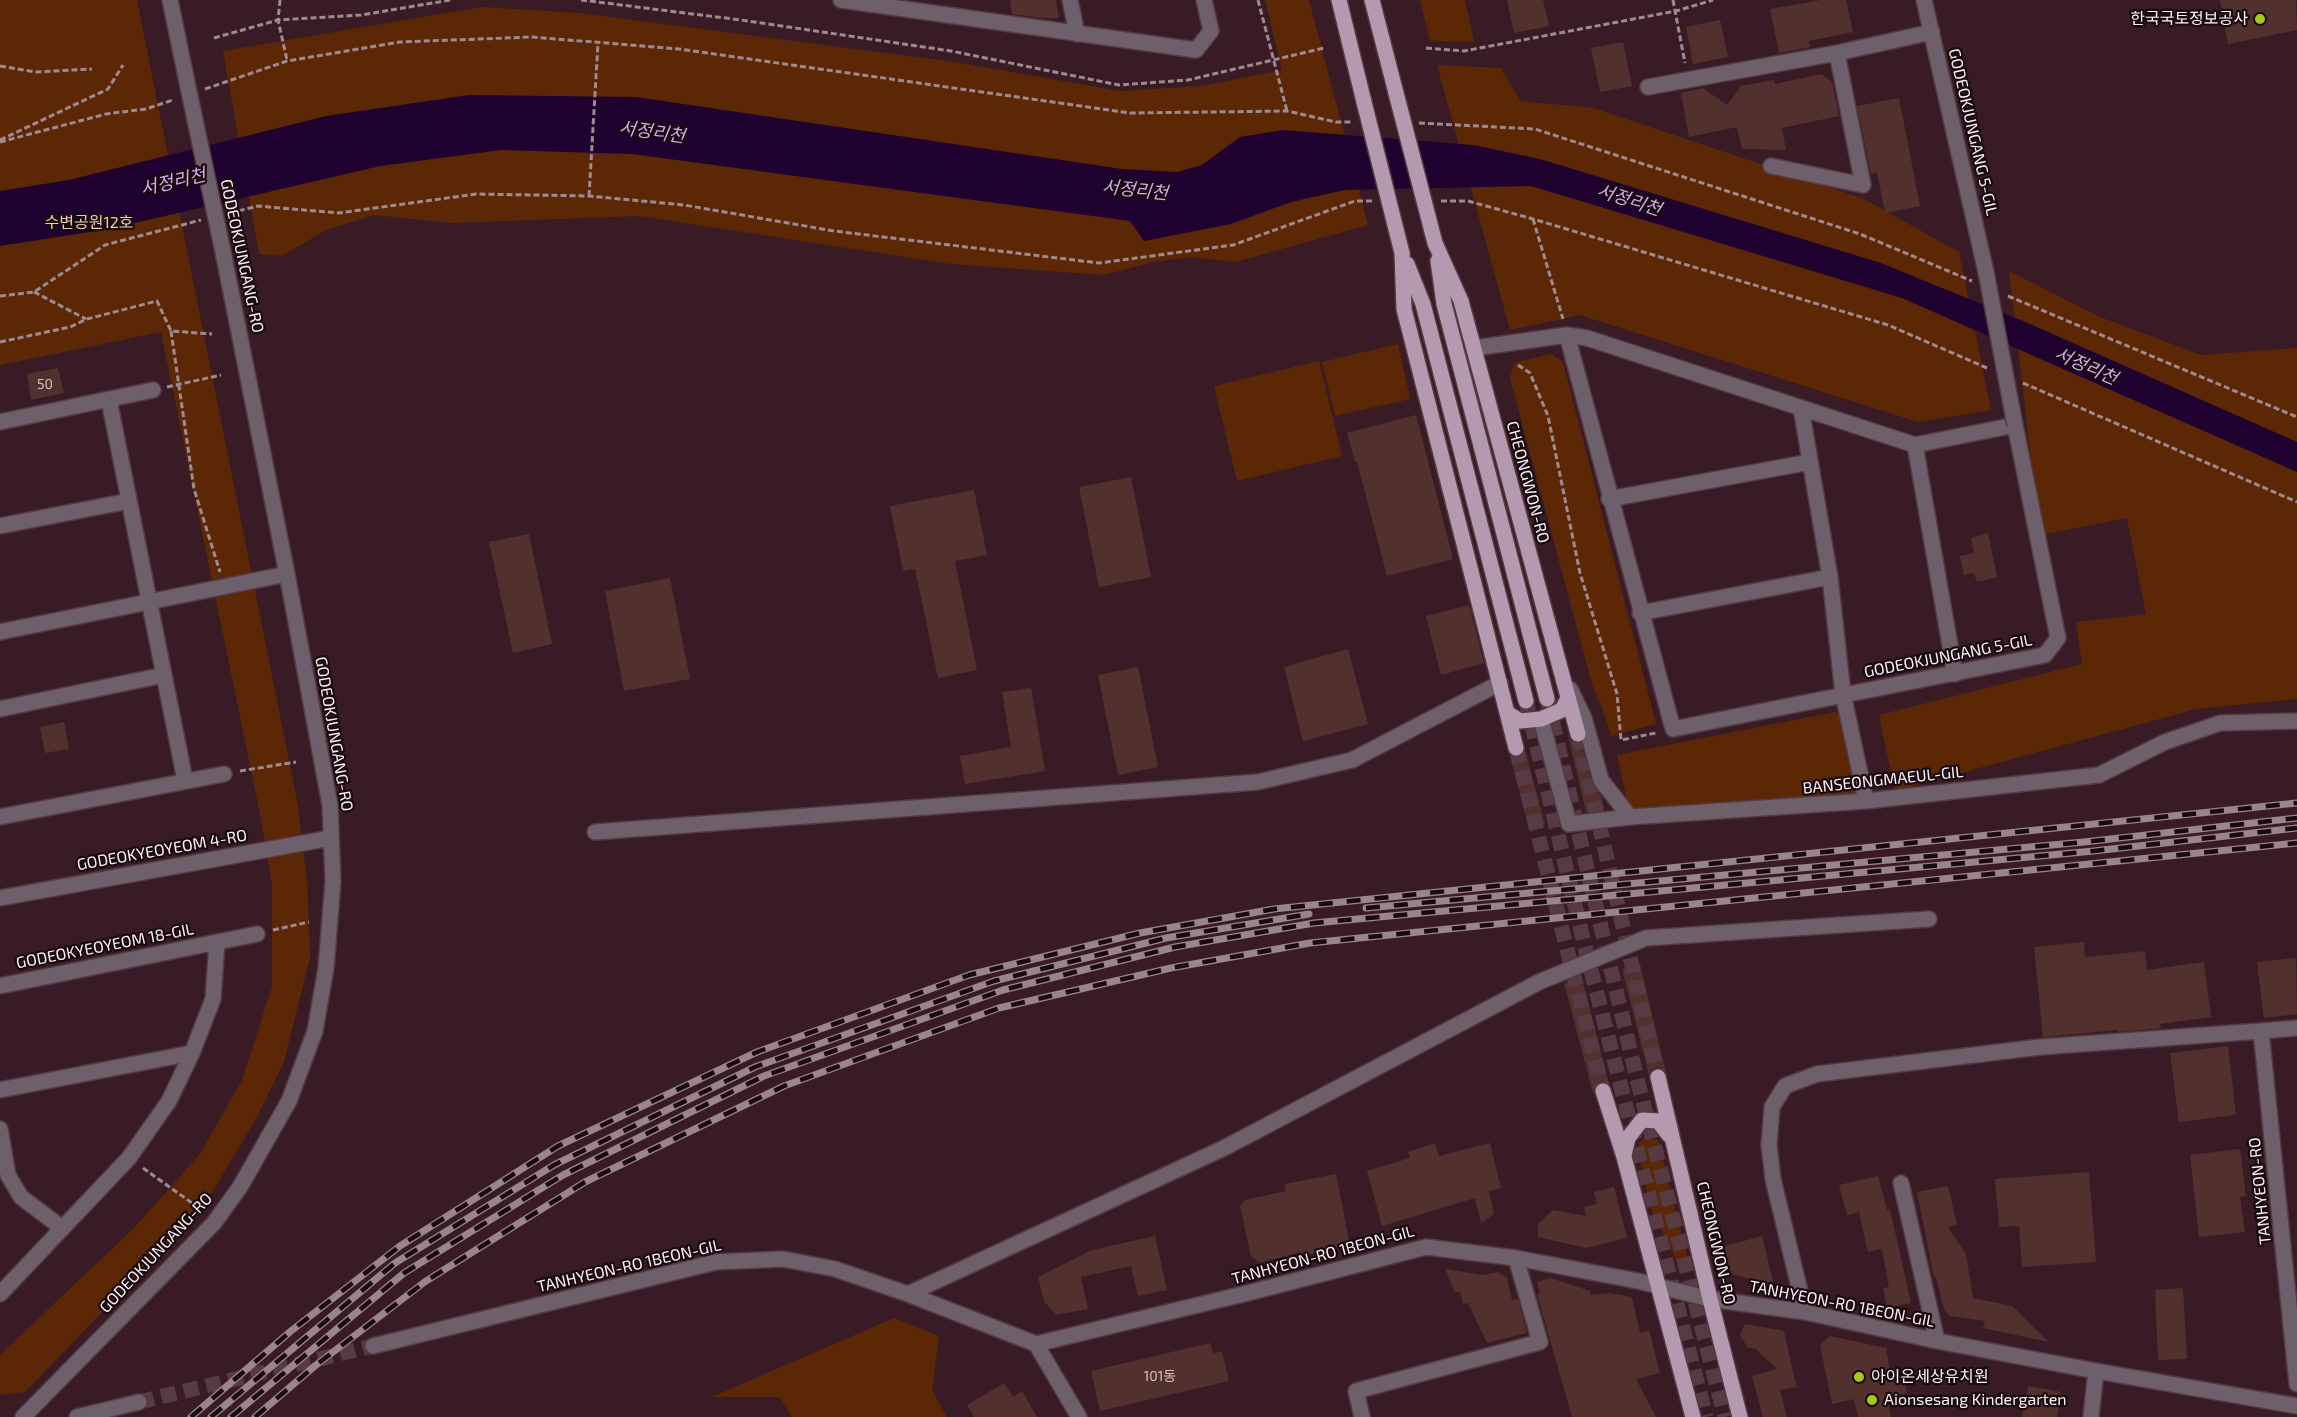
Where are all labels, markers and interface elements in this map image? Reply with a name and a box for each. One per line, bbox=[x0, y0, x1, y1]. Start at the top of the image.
place label: 한국국토정보공사 bbox=[2130, 9, 2248, 29]
marker: 한국국토정보공사 bbox=[2253, 12, 2267, 26]
street label: GODEOKJUNGANG 5-GIL bbox=[1944, 47, 2002, 217]
water label: 서정리천 bbox=[618, 117, 686, 147]
water label: 서정리천 bbox=[138, 164, 208, 200]
water label: 서정리천 bbox=[1101, 176, 1169, 204]
street label: GODEOKJUNGANG-RO bbox=[216, 177, 268, 335]
water label: 서정리천 bbox=[1594, 179, 1664, 221]
park label: 수변공원12호 bbox=[45, 213, 133, 233]
water label: 서정리천 bbox=[2051, 343, 2121, 389]
house number: 50 bbox=[37, 376, 53, 392]
street label: CHEONGWON-RO bbox=[1502, 419, 1554, 545]
street label: GODEOKJUNGANG 5-GIL bbox=[1862, 630, 2034, 682]
street label: GODEOKJUNGANG-RO bbox=[311, 655, 357, 813]
street label: BANSEONGMAEUL-GIL bbox=[1802, 762, 1964, 798]
street label: GODEOKYEOYEOM 4-RO bbox=[75, 826, 249, 874]
street label: GODEOKYEOYEOM 18-GIL bbox=[15, 919, 195, 973]
street label: TANHYEON-RO bbox=[2245, 1136, 2275, 1246]
street label: CHEONGWON-RO bbox=[1693, 1180, 1739, 1306]
street label: GODEOKJUNGANG-RO bbox=[95, 1189, 217, 1317]
street label: TANHYEON-RO 1BEON-GIL bbox=[1230, 1221, 1416, 1289]
street label: TANHYEON-RO 1BEON-GIL bbox=[535, 1235, 723, 1297]
street label: TANHYEON-RO 1BEON-GIL bbox=[1748, 1277, 1936, 1331]
place label: 아이온세상유치원 bbox=[1871, 1367, 1989, 1387]
house number: 101동 bbox=[1144, 1368, 1176, 1384]
marker: 아이온세상유치원 bbox=[1852, 1370, 1866, 1384]
place label: Aionsesang Kindergarten bbox=[1884, 1390, 2067, 1410]
marker: Aionsesang Kindergarten bbox=[1865, 1393, 1879, 1407]

